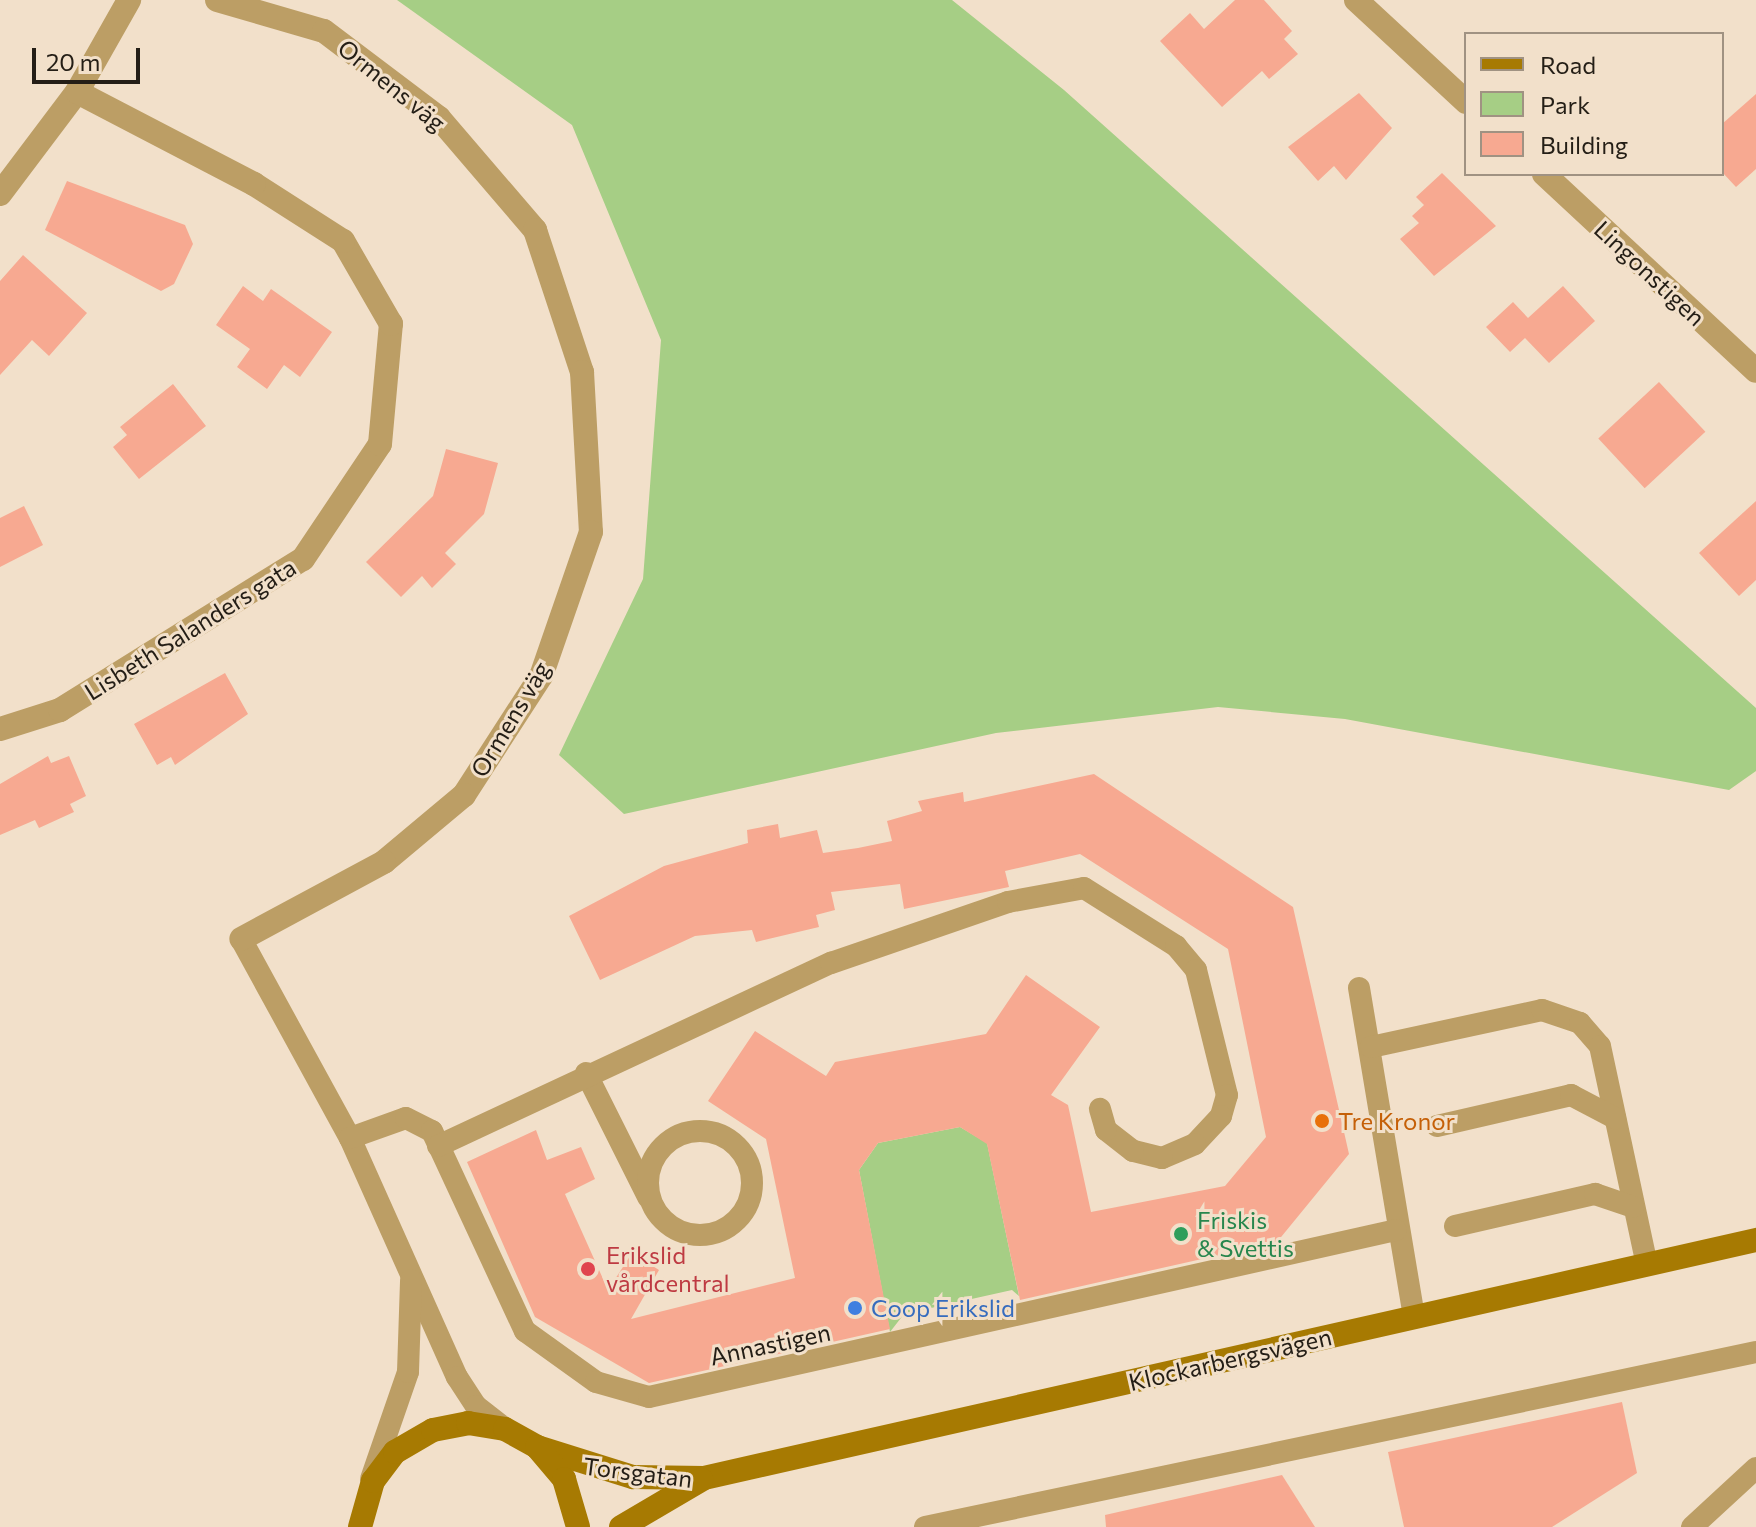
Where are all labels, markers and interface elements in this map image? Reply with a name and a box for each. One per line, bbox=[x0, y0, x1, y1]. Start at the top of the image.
scale bar bbox=[36, 32, 144, 82]
legend bbox=[1464, 32, 1724, 176]
street label: Ormens väg bbox=[333, 33, 451, 137]
text: 20 m bbox=[46, 47, 100, 76]
text: Road bbox=[1540, 50, 1596, 79]
text: Park bbox=[1540, 90, 1590, 119]
text: Building bbox=[1540, 130, 1628, 159]
street label: Lingonstigen bbox=[1589, 215, 1711, 331]
street label: Lisbeth Salanders gata bbox=[79, 552, 301, 706]
street label: Ormens väg bbox=[464, 656, 556, 782]
place label: Tre Kronor bbox=[1338, 1107, 1455, 1135]
marker: Tre Kronor bbox=[1313, 1112, 1331, 1130]
place label: Friskis & Svettis bbox=[1197, 1206, 1294, 1262]
marker: Friskis & Svettis bbox=[1172, 1225, 1190, 1243]
place label: Erikslid vårdcentral bbox=[606, 1241, 730, 1297]
marker: Erikslid vårdcentral bbox=[577, 1258, 599, 1280]
place label: Coop Erikslid bbox=[871, 1294, 1015, 1322]
marker: Coop Erikslid bbox=[846, 1299, 864, 1317]
street label: Annastigen bbox=[707, 1317, 833, 1371]
street label: Klockarbergsvägen bbox=[1126, 1322, 1334, 1396]
street label: Torsgatan bbox=[582, 1451, 694, 1493]

